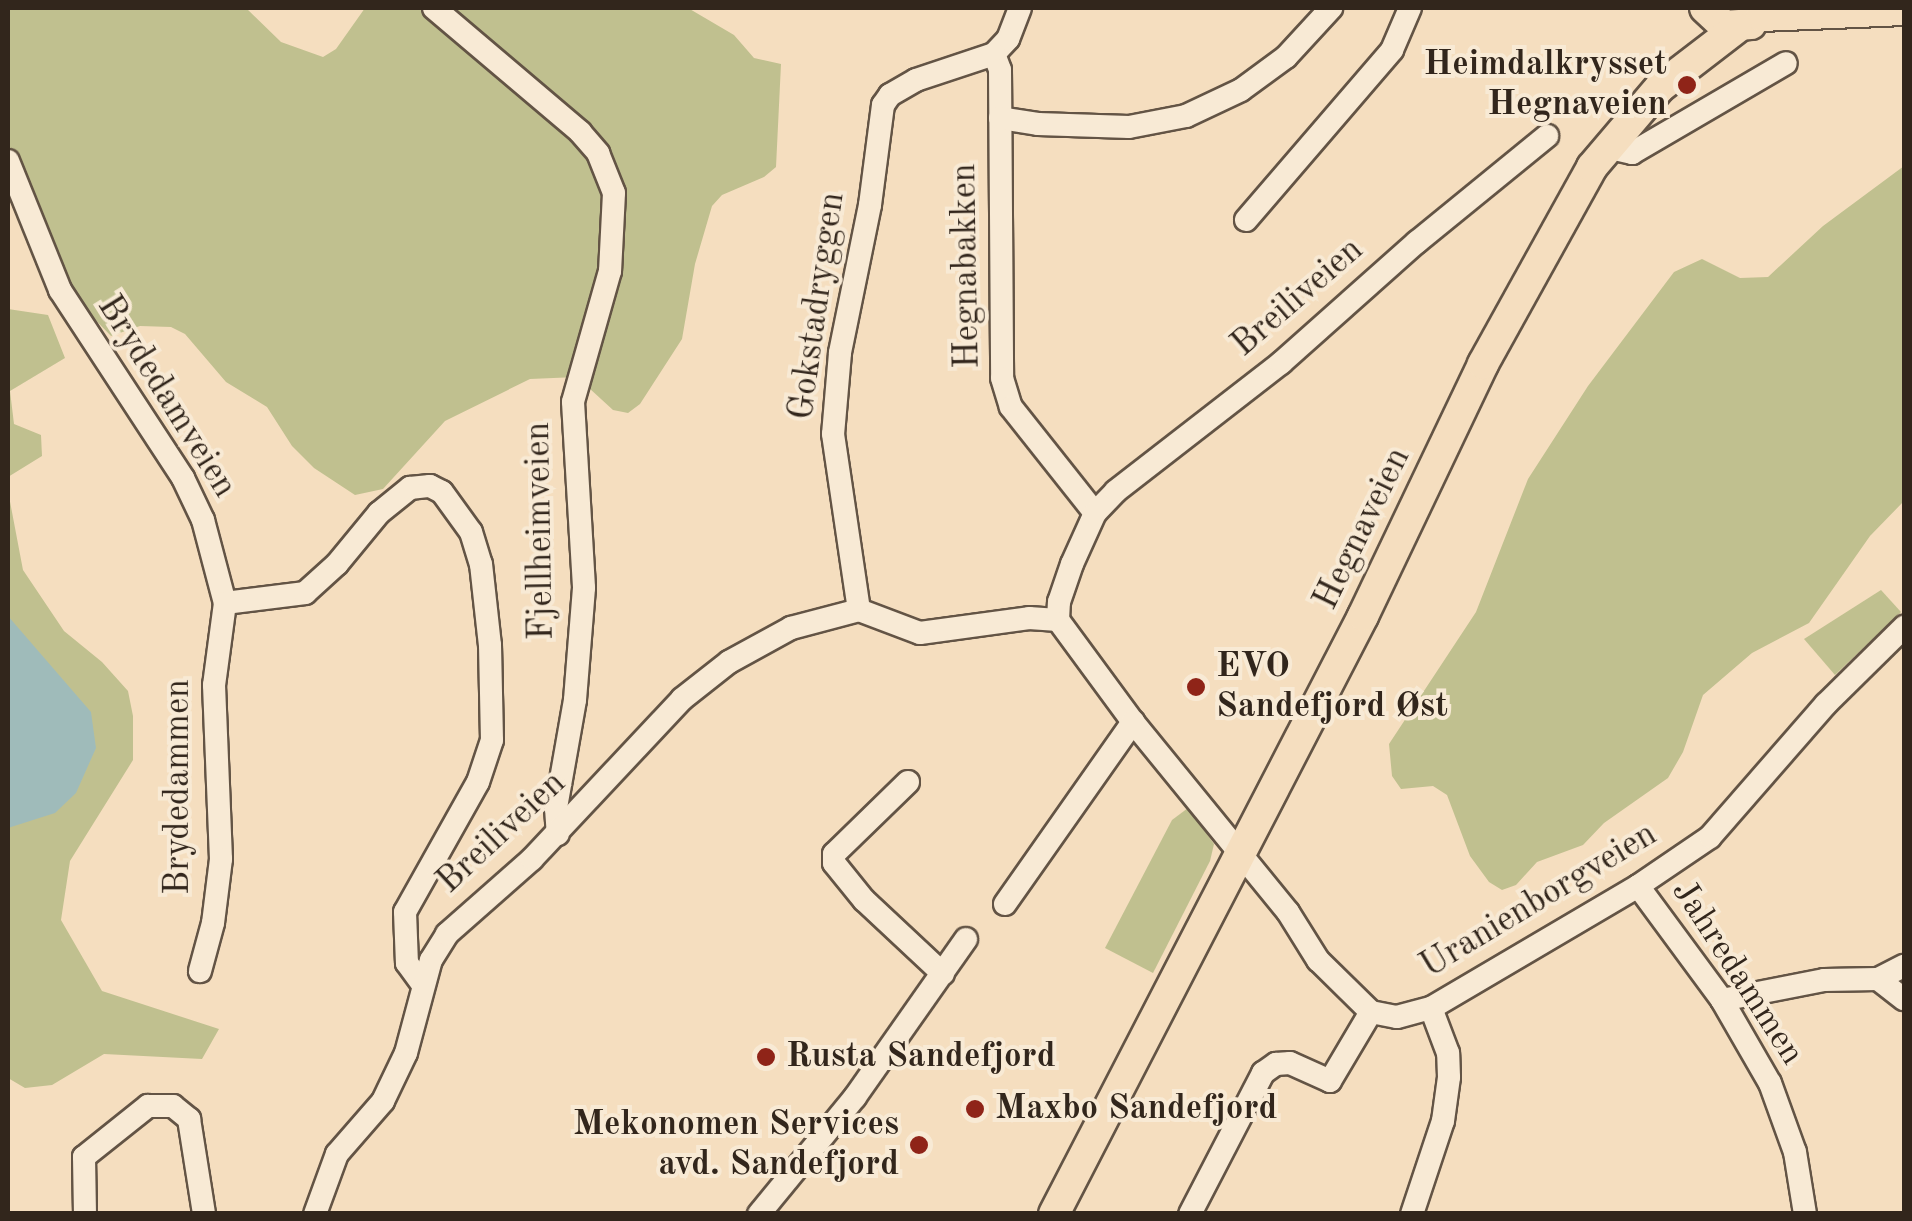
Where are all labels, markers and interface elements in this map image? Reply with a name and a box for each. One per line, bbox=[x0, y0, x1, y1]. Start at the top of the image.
place label: Heimdalkrysset Hegnaveien bbox=[1423, 44, 1667, 126]
marker: Heimdalkrysset Hegnaveien bbox=[1676, 74, 1698, 96]
street label: Hegnabakken bbox=[944, 163, 990, 369]
street label: Gokstadryggen bbox=[781, 189, 855, 423]
street label: Breiliveien bbox=[1224, 230, 1372, 366]
street label: Brydedamveien bbox=[87, 288, 245, 506]
street label: Fjellheimveien bbox=[518, 421, 564, 641]
street label: Hegnaveien bbox=[1306, 441, 1420, 617]
place label: EVO Sandefjord Øst bbox=[1216, 646, 1448, 728]
marker: EVO Sandefjord Øst bbox=[1185, 676, 1207, 698]
street label: Brydedammen bbox=[158, 679, 200, 895]
street label: Breiliveien bbox=[429, 763, 575, 903]
street label: Uranienborgveien bbox=[1413, 814, 1665, 988]
street label: Jahredammen bbox=[1662, 873, 1812, 1073]
place label: Rusta Sandefjord bbox=[786, 1036, 1056, 1078]
marker: Rusta Sandefjord bbox=[755, 1046, 777, 1068]
place label: Maxbo Sandefjord bbox=[995, 1088, 1277, 1130]
marker: Maxbo Sandefjord bbox=[964, 1098, 986, 1120]
place label: Mekonomen Services avd. Sandefjord bbox=[573, 1104, 899, 1186]
marker: Mekonomen Services avd. Sandefjord bbox=[908, 1134, 930, 1156]

